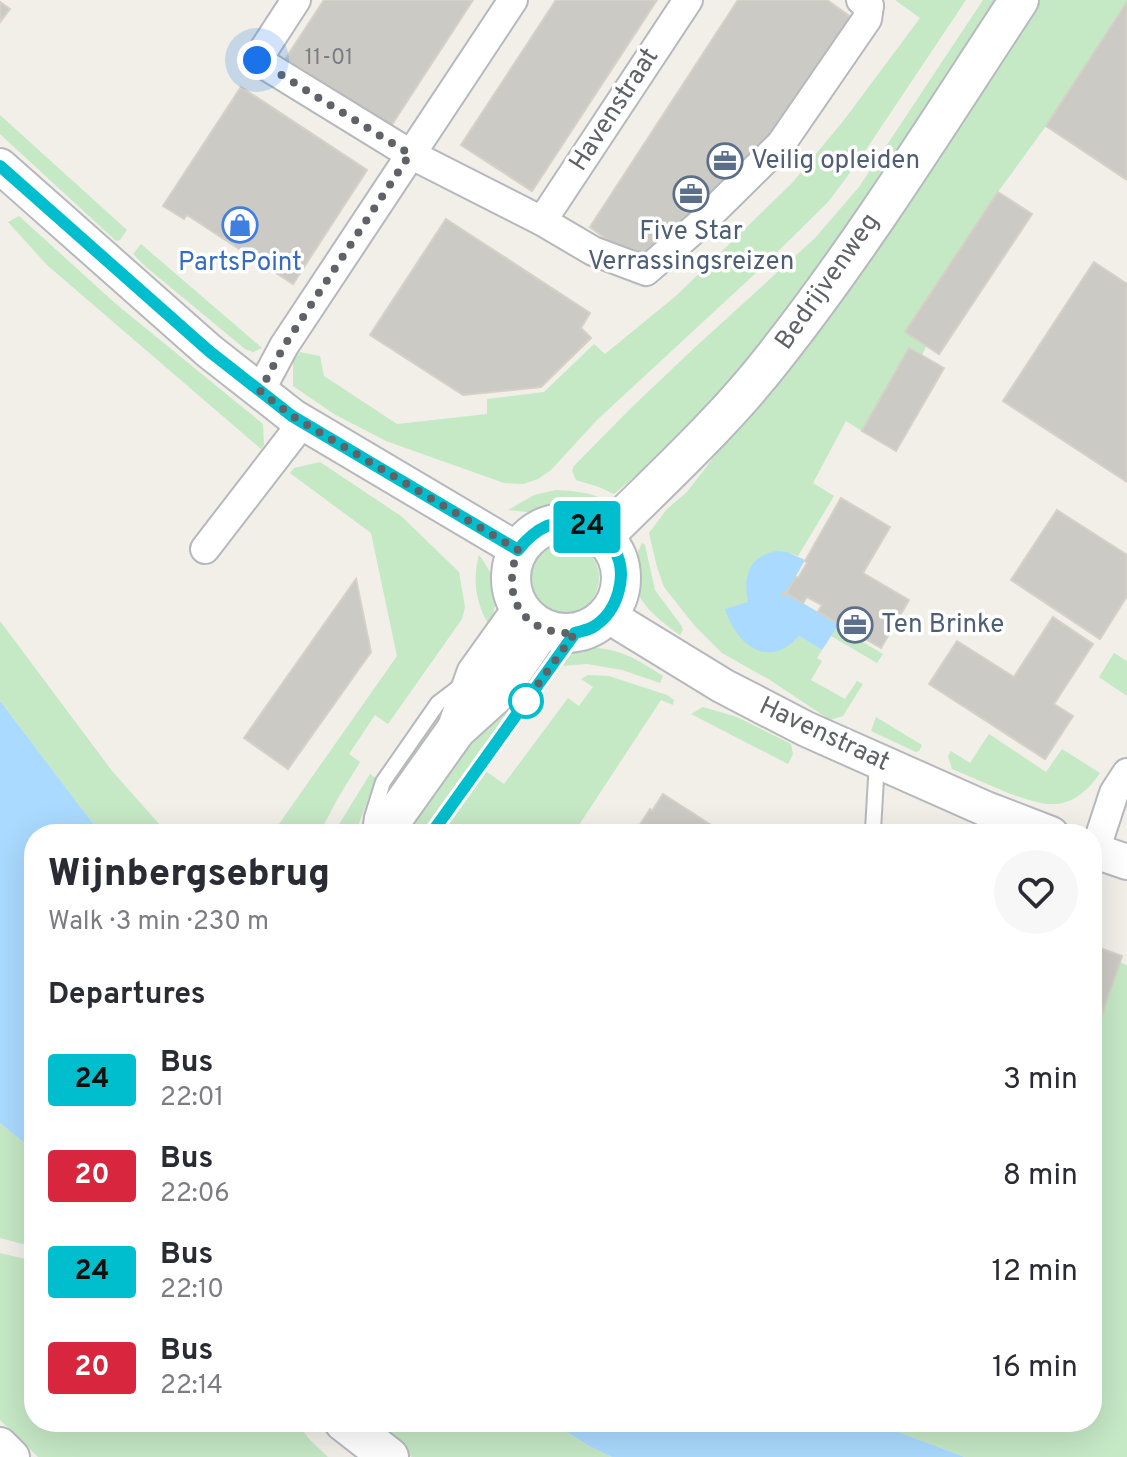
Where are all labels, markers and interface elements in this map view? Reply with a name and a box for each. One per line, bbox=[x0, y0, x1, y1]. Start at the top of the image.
your location bbox=[237, 40, 277, 80]
street label: Havenstraat bbox=[563, 42, 667, 178]
house number: 11-01 bbox=[305, 45, 353, 72]
office icon: Veilig opleiden bbox=[706, 142, 744, 180]
place label: Veilig opleiden bbox=[751, 145, 920, 178]
office icon: Five Star Verrassingsreizen bbox=[672, 175, 710, 213]
shop icon: PartsPoint bbox=[221, 206, 259, 244]
street label: Bedrijvenweg bbox=[769, 207, 887, 357]
place label: Five Star Verrassingsreizen bbox=[588, 216, 794, 279]
place label: PartsPoint bbox=[178, 247, 302, 280]
line badge: 24 bbox=[551, 501, 623, 553]
text: 24 bbox=[569, 509, 605, 545]
office icon: Ten Brinke bbox=[836, 606, 874, 644]
place label: Ten Brinke bbox=[881, 609, 1004, 642]
unlabelled marker bbox=[509, 684, 543, 718]
street label: Havenstraat bbox=[753, 690, 895, 780]
button: heart bbox=[994, 850, 1078, 934]
text: Wijnbergsebrug bbox=[48, 851, 330, 900]
text: Walk · 3 min · 230 m bbox=[48, 906, 269, 939]
text: Departures bbox=[48, 977, 206, 1014]
text: Bus bbox=[160, 1045, 213, 1082]
text: 24 bbox=[74, 1062, 110, 1098]
text: 3 min bbox=[1003, 1062, 1078, 1099]
text: 22:01 bbox=[160, 1082, 224, 1115]
text: Bus bbox=[160, 1141, 213, 1178]
text: 20 bbox=[74, 1158, 110, 1194]
text: 8 min bbox=[1003, 1158, 1078, 1195]
text: 22:06 bbox=[160, 1178, 230, 1211]
text: Bus bbox=[160, 1237, 213, 1274]
text: 24 bbox=[74, 1254, 110, 1290]
text: 12 min bbox=[991, 1254, 1078, 1291]
text: 22:10 bbox=[160, 1274, 224, 1307]
text: Bus bbox=[160, 1333, 213, 1370]
text: 20 bbox=[74, 1350, 110, 1386]
text: 16 min bbox=[992, 1350, 1078, 1387]
text: 22:14 bbox=[160, 1370, 223, 1403]

